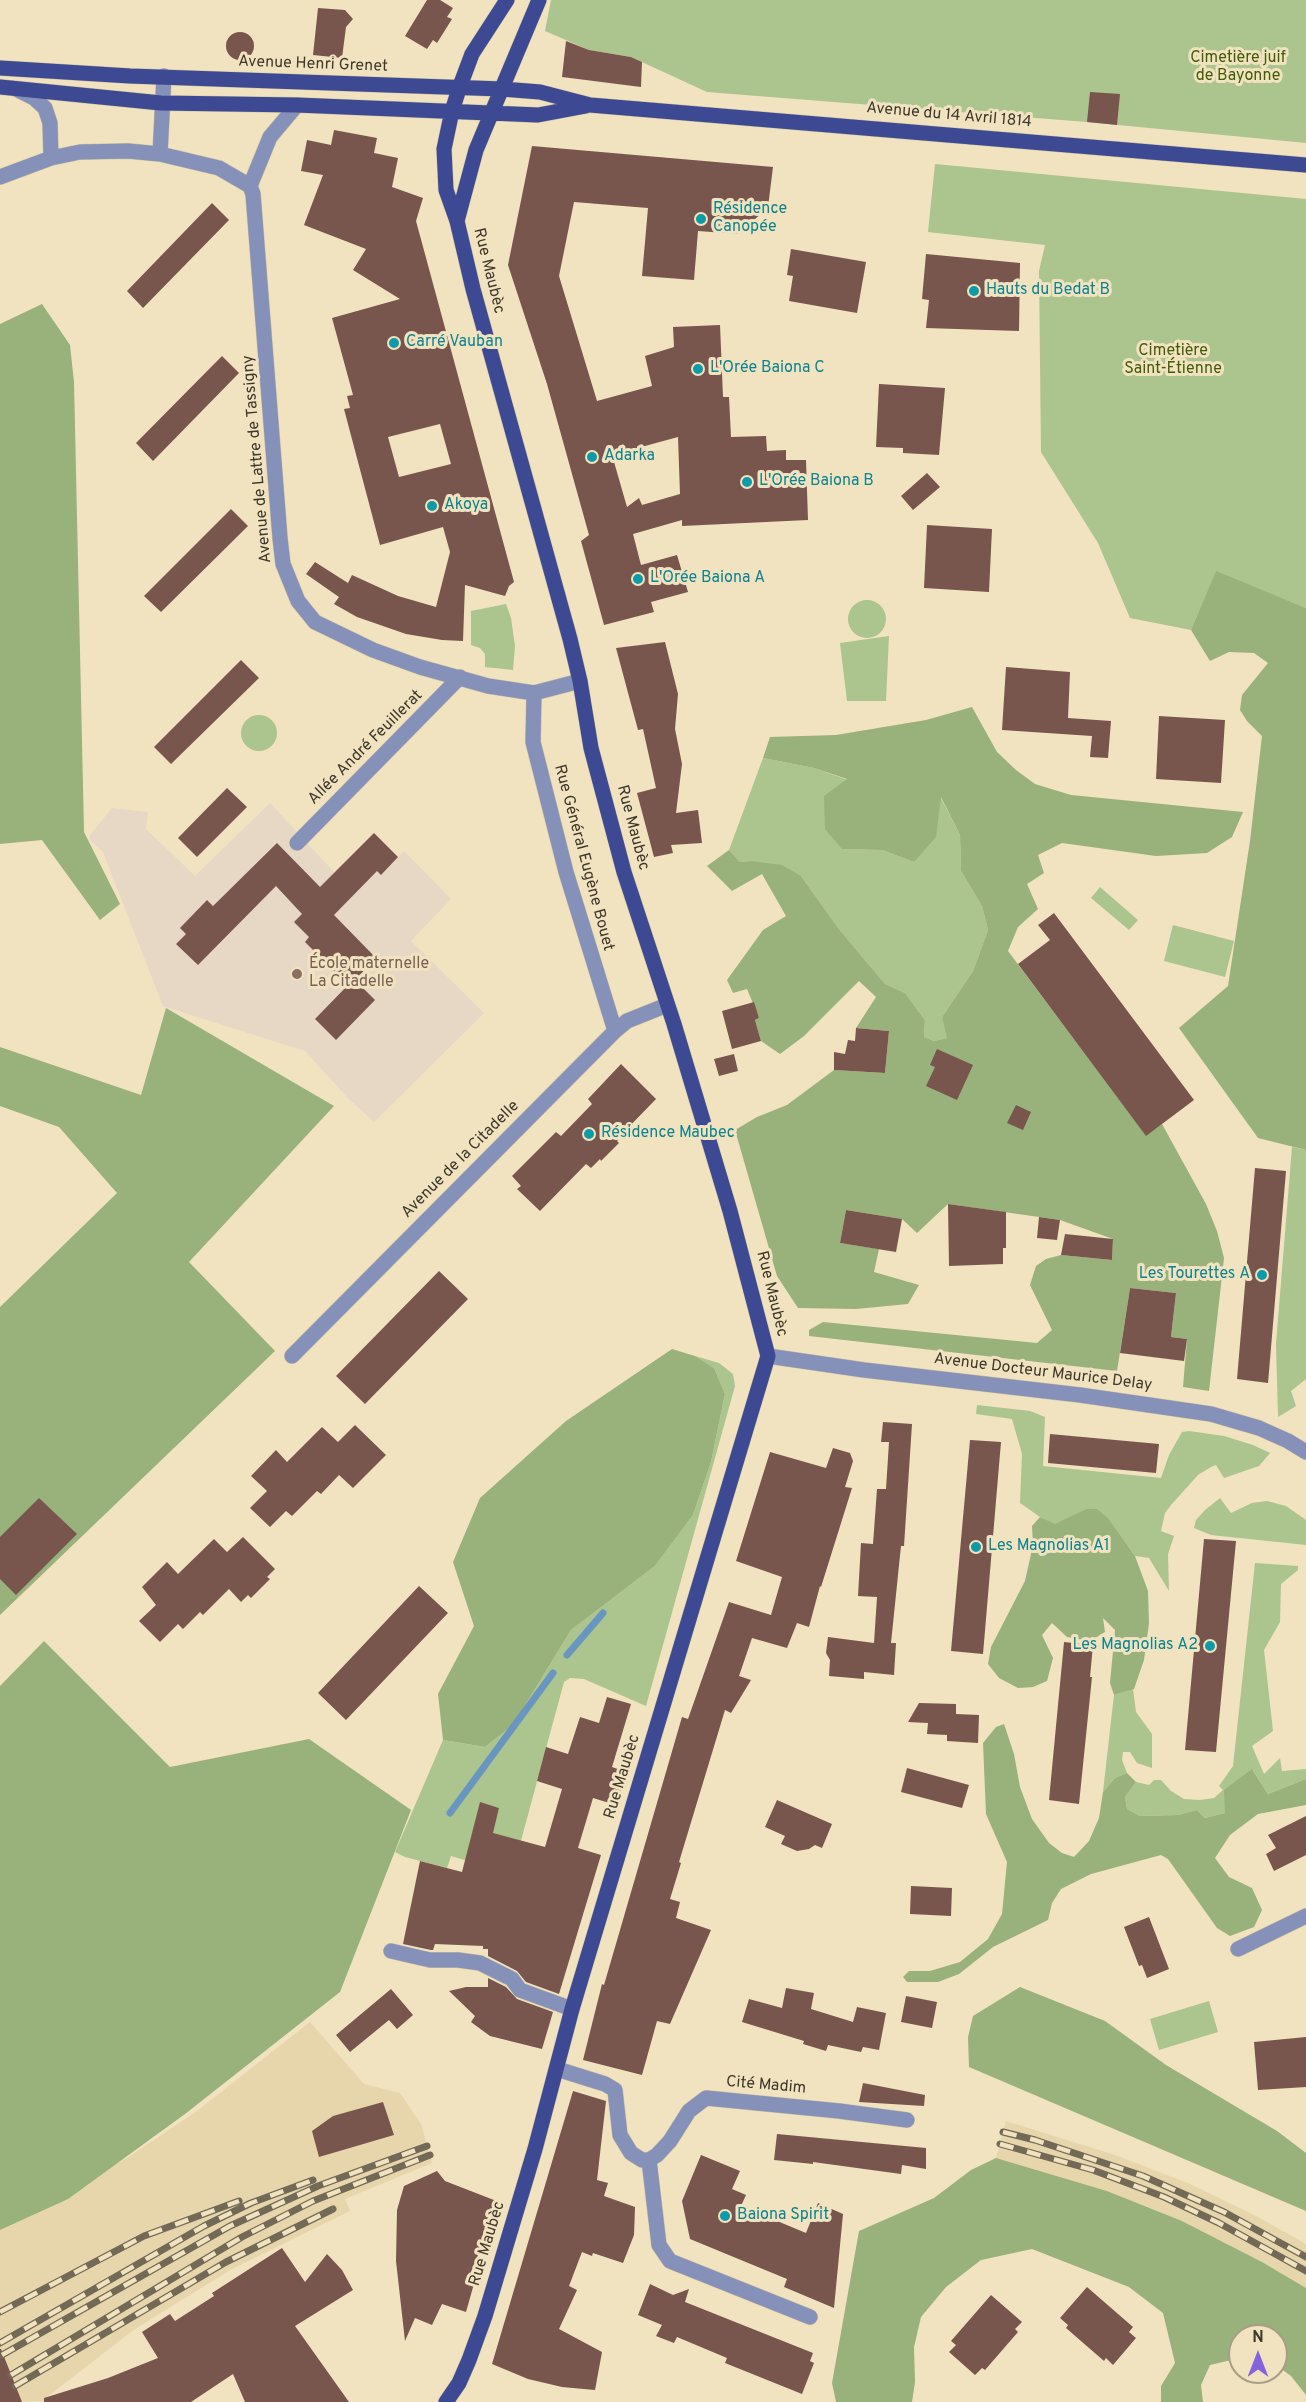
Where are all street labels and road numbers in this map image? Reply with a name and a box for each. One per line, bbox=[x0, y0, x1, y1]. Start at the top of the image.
street label: Avenue Henri Grenet bbox=[238, 53, 388, 77]
street label: Avenue du 14 Avril 1814 bbox=[865, 99, 1033, 133]
street label: Rue Maubèc bbox=[468, 226, 508, 316]
street label: Avenue de Lattre de Tassigny bbox=[239, 354, 277, 564]
street label: Allée André Feuillerat bbox=[305, 687, 427, 809]
street label: Rue Général Eugène Bouet bbox=[549, 763, 617, 953]
street label: Rue Maubèc bbox=[611, 783, 653, 873]
street label: Avenue de la Citadelle bbox=[398, 1097, 524, 1223]
street label: Rue Maubèc bbox=[751, 1249, 791, 1339]
street label: Avenue Docteur Maurice Delay bbox=[933, 1350, 1153, 1396]
street label: Rue Maubèc bbox=[601, 1732, 645, 1822]
street label: Cité Madim bbox=[725, 2073, 807, 2099]
street label: Rue Maubèc bbox=[466, 2199, 510, 2289]

